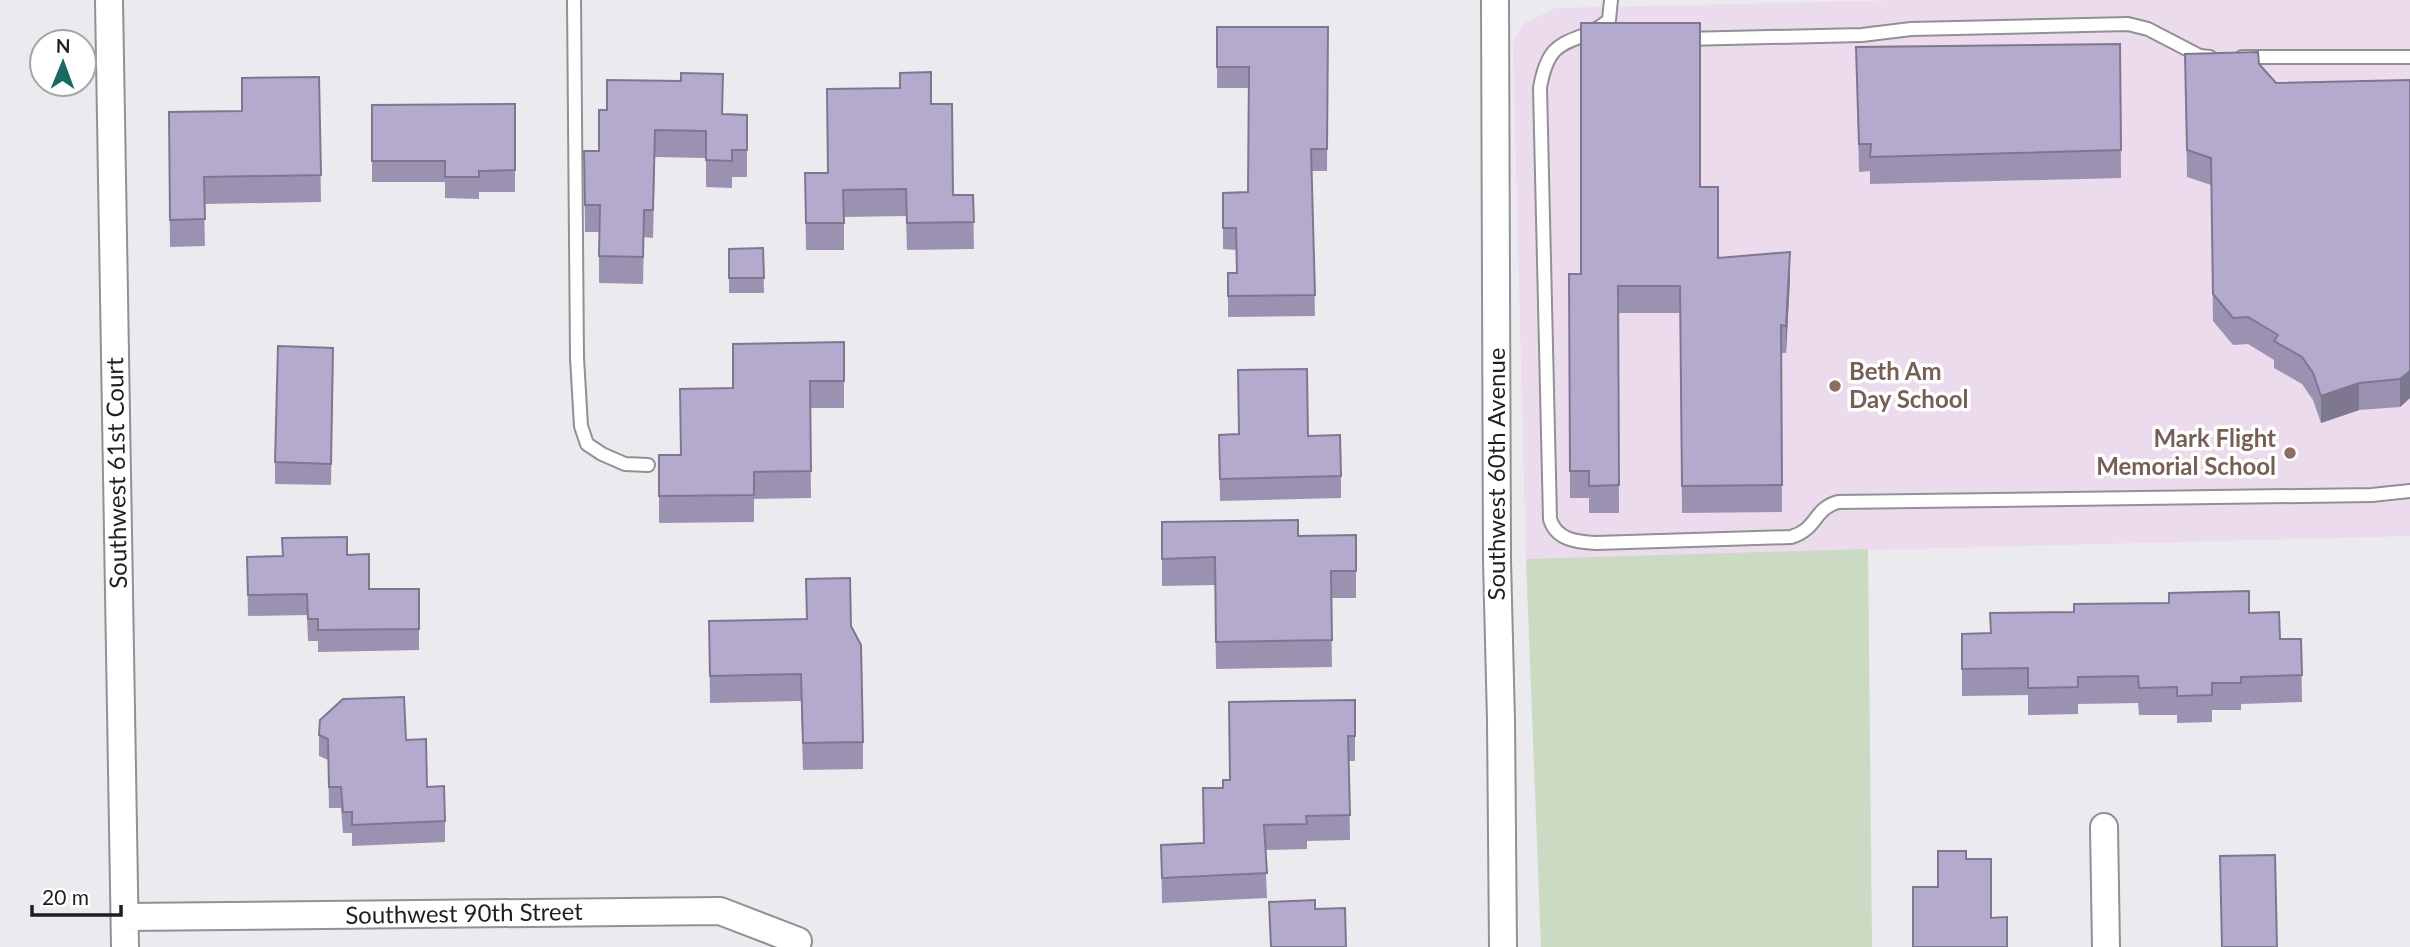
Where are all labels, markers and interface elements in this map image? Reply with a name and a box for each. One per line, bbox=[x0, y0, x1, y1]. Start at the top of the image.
north arrow bbox=[28, 28, 98, 98]
text: N bbox=[56, 34, 71, 57]
street label: Southwest 60th Avenue bbox=[1481, 348, 1510, 601]
place label: Beth Am Day School bbox=[1849, 356, 1968, 413]
street label: Southwest 61st Court bbox=[99, 357, 132, 589]
marker: Beth Am Day School bbox=[1827, 378, 1843, 394]
place label: Mark Flight Memorial School bbox=[2096, 423, 2276, 480]
marker: Mark Flight Memorial School bbox=[2282, 445, 2298, 461]
scale bar bbox=[32, 874, 121, 918]
text: 20 m bbox=[42, 884, 89, 909]
street label: Southwest 90th Street bbox=[345, 896, 583, 929]

